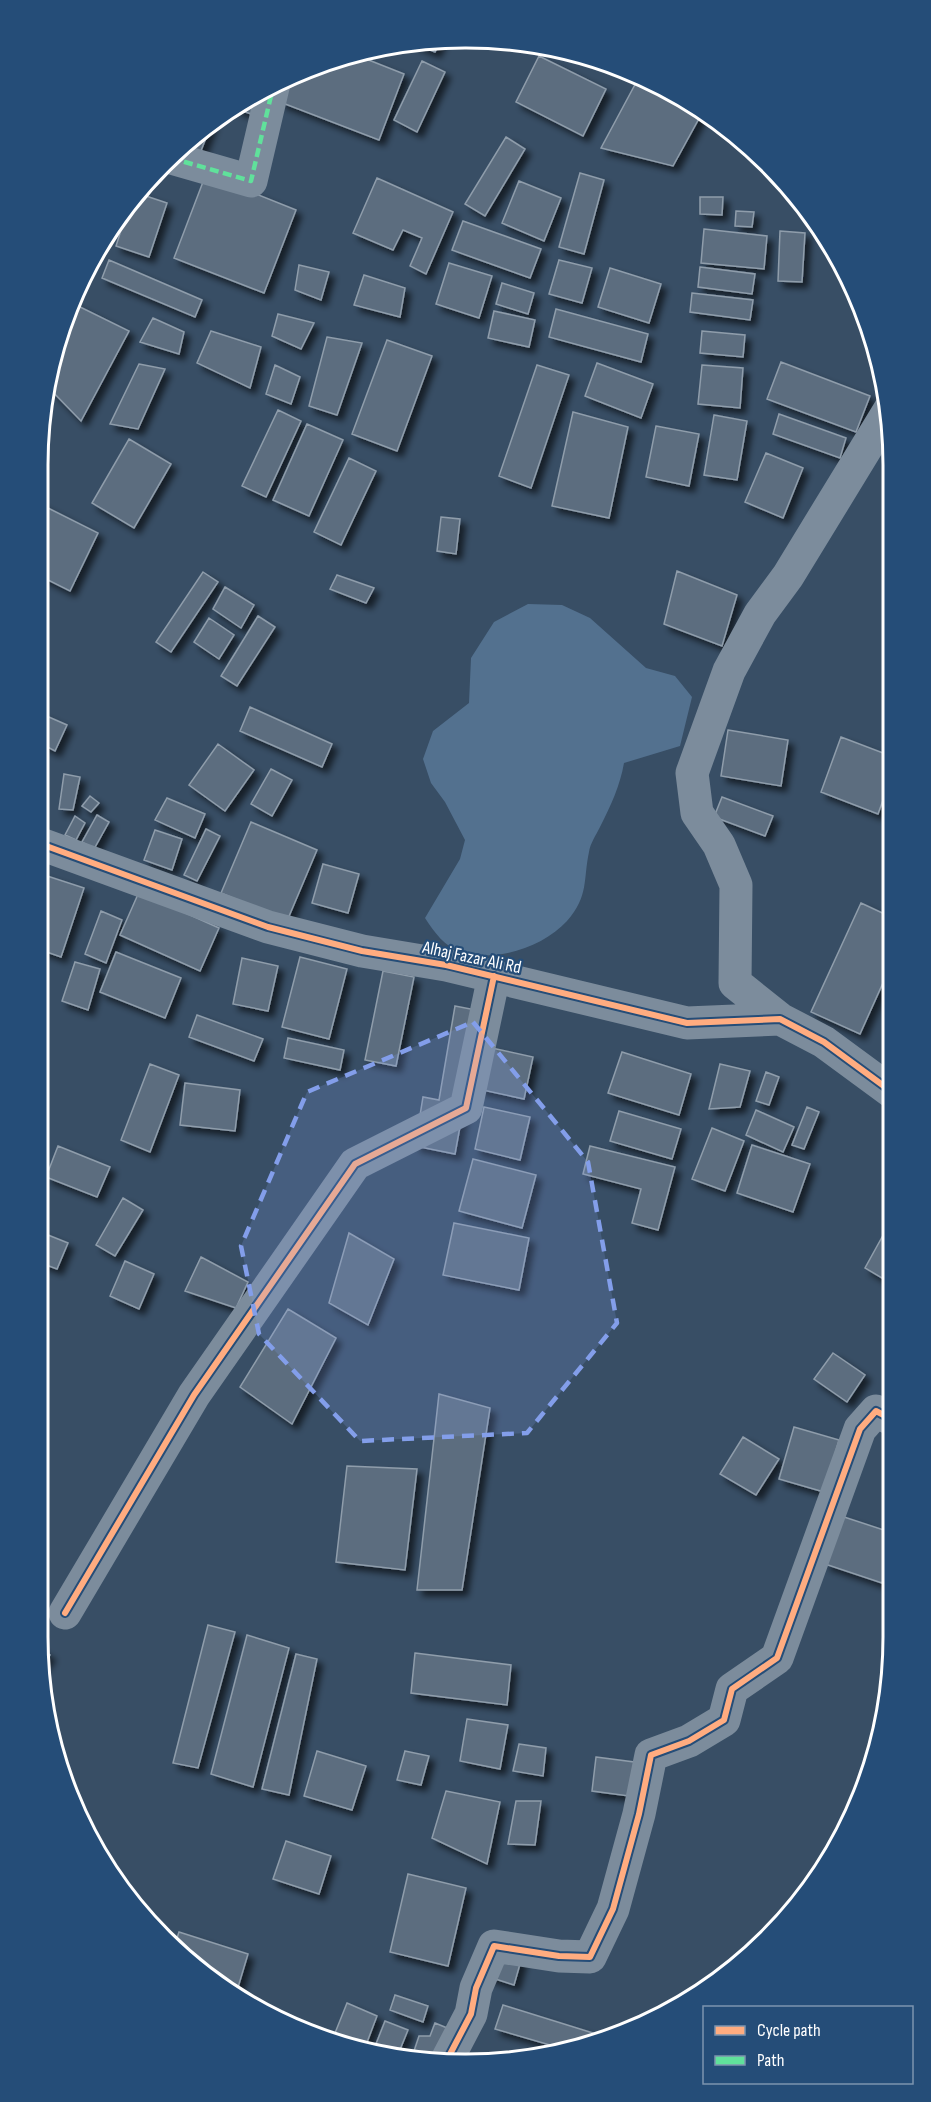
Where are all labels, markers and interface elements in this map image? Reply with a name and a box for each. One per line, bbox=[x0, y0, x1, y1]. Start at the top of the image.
street label: Alhaj Fazar Ali Rd bbox=[420, 937, 523, 978]
legend bbox=[703, 2006, 913, 2084]
text: Cycle path bbox=[757, 2020, 821, 2041]
text: Path bbox=[757, 2050, 785, 2071]

